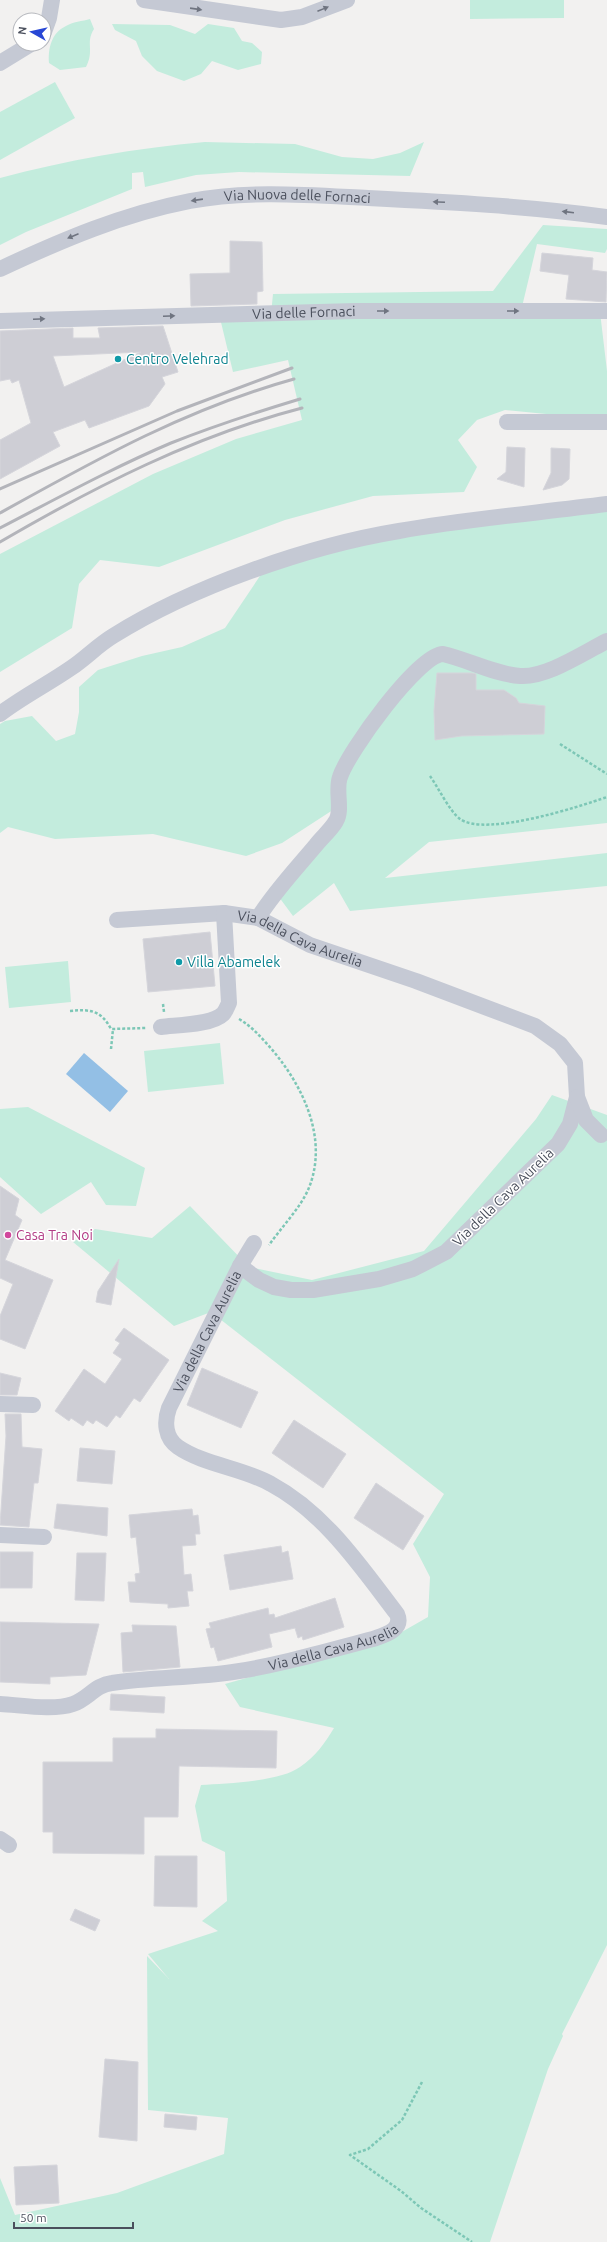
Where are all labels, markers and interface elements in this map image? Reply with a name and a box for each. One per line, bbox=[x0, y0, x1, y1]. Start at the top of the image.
one-way arrow bbox=[190, 6, 202, 12]
one-way arrow bbox=[318, 6, 330, 12]
north arrow bbox=[12, 12, 52, 52]
text: N bbox=[16, 26, 29, 36]
street label: Via Nuova delle Fornaci bbox=[223, 186, 371, 206]
one-way arrow bbox=[191, 197, 203, 203]
one-way arrow bbox=[433, 198, 445, 205]
one-way arrow bbox=[562, 208, 574, 215]
one-way arrow bbox=[67, 233, 78, 239]
street label: Via delle Fornaci bbox=[252, 303, 356, 322]
one-way arrow bbox=[377, 308, 390, 314]
one-way arrow bbox=[507, 308, 520, 314]
one-way arrow bbox=[163, 313, 176, 319]
one-way arrow bbox=[33, 315, 45, 322]
place label: Centro Velehrad bbox=[126, 351, 229, 367]
marker: Centro Velehrad bbox=[113, 354, 123, 364]
street label: Via della Cava Aurelia bbox=[236, 907, 365, 970]
place label: Villa Abamelek bbox=[187, 954, 280, 970]
marker: Villa Abamelek bbox=[174, 957, 184, 967]
street label: Via della Cava Aurelia bbox=[449, 1145, 557, 1249]
place label: Casa Tra Noi bbox=[16, 1227, 93, 1243]
marker: Casa Tra Noi bbox=[3, 1230, 13, 1240]
street label: Via della Cava Aurelia bbox=[170, 1268, 244, 1395]
street label: Via della Cava Aurelia bbox=[267, 1621, 402, 1673]
scale bar bbox=[14, 2204, 133, 2230]
text: 50 m bbox=[20, 2211, 47, 2224]

